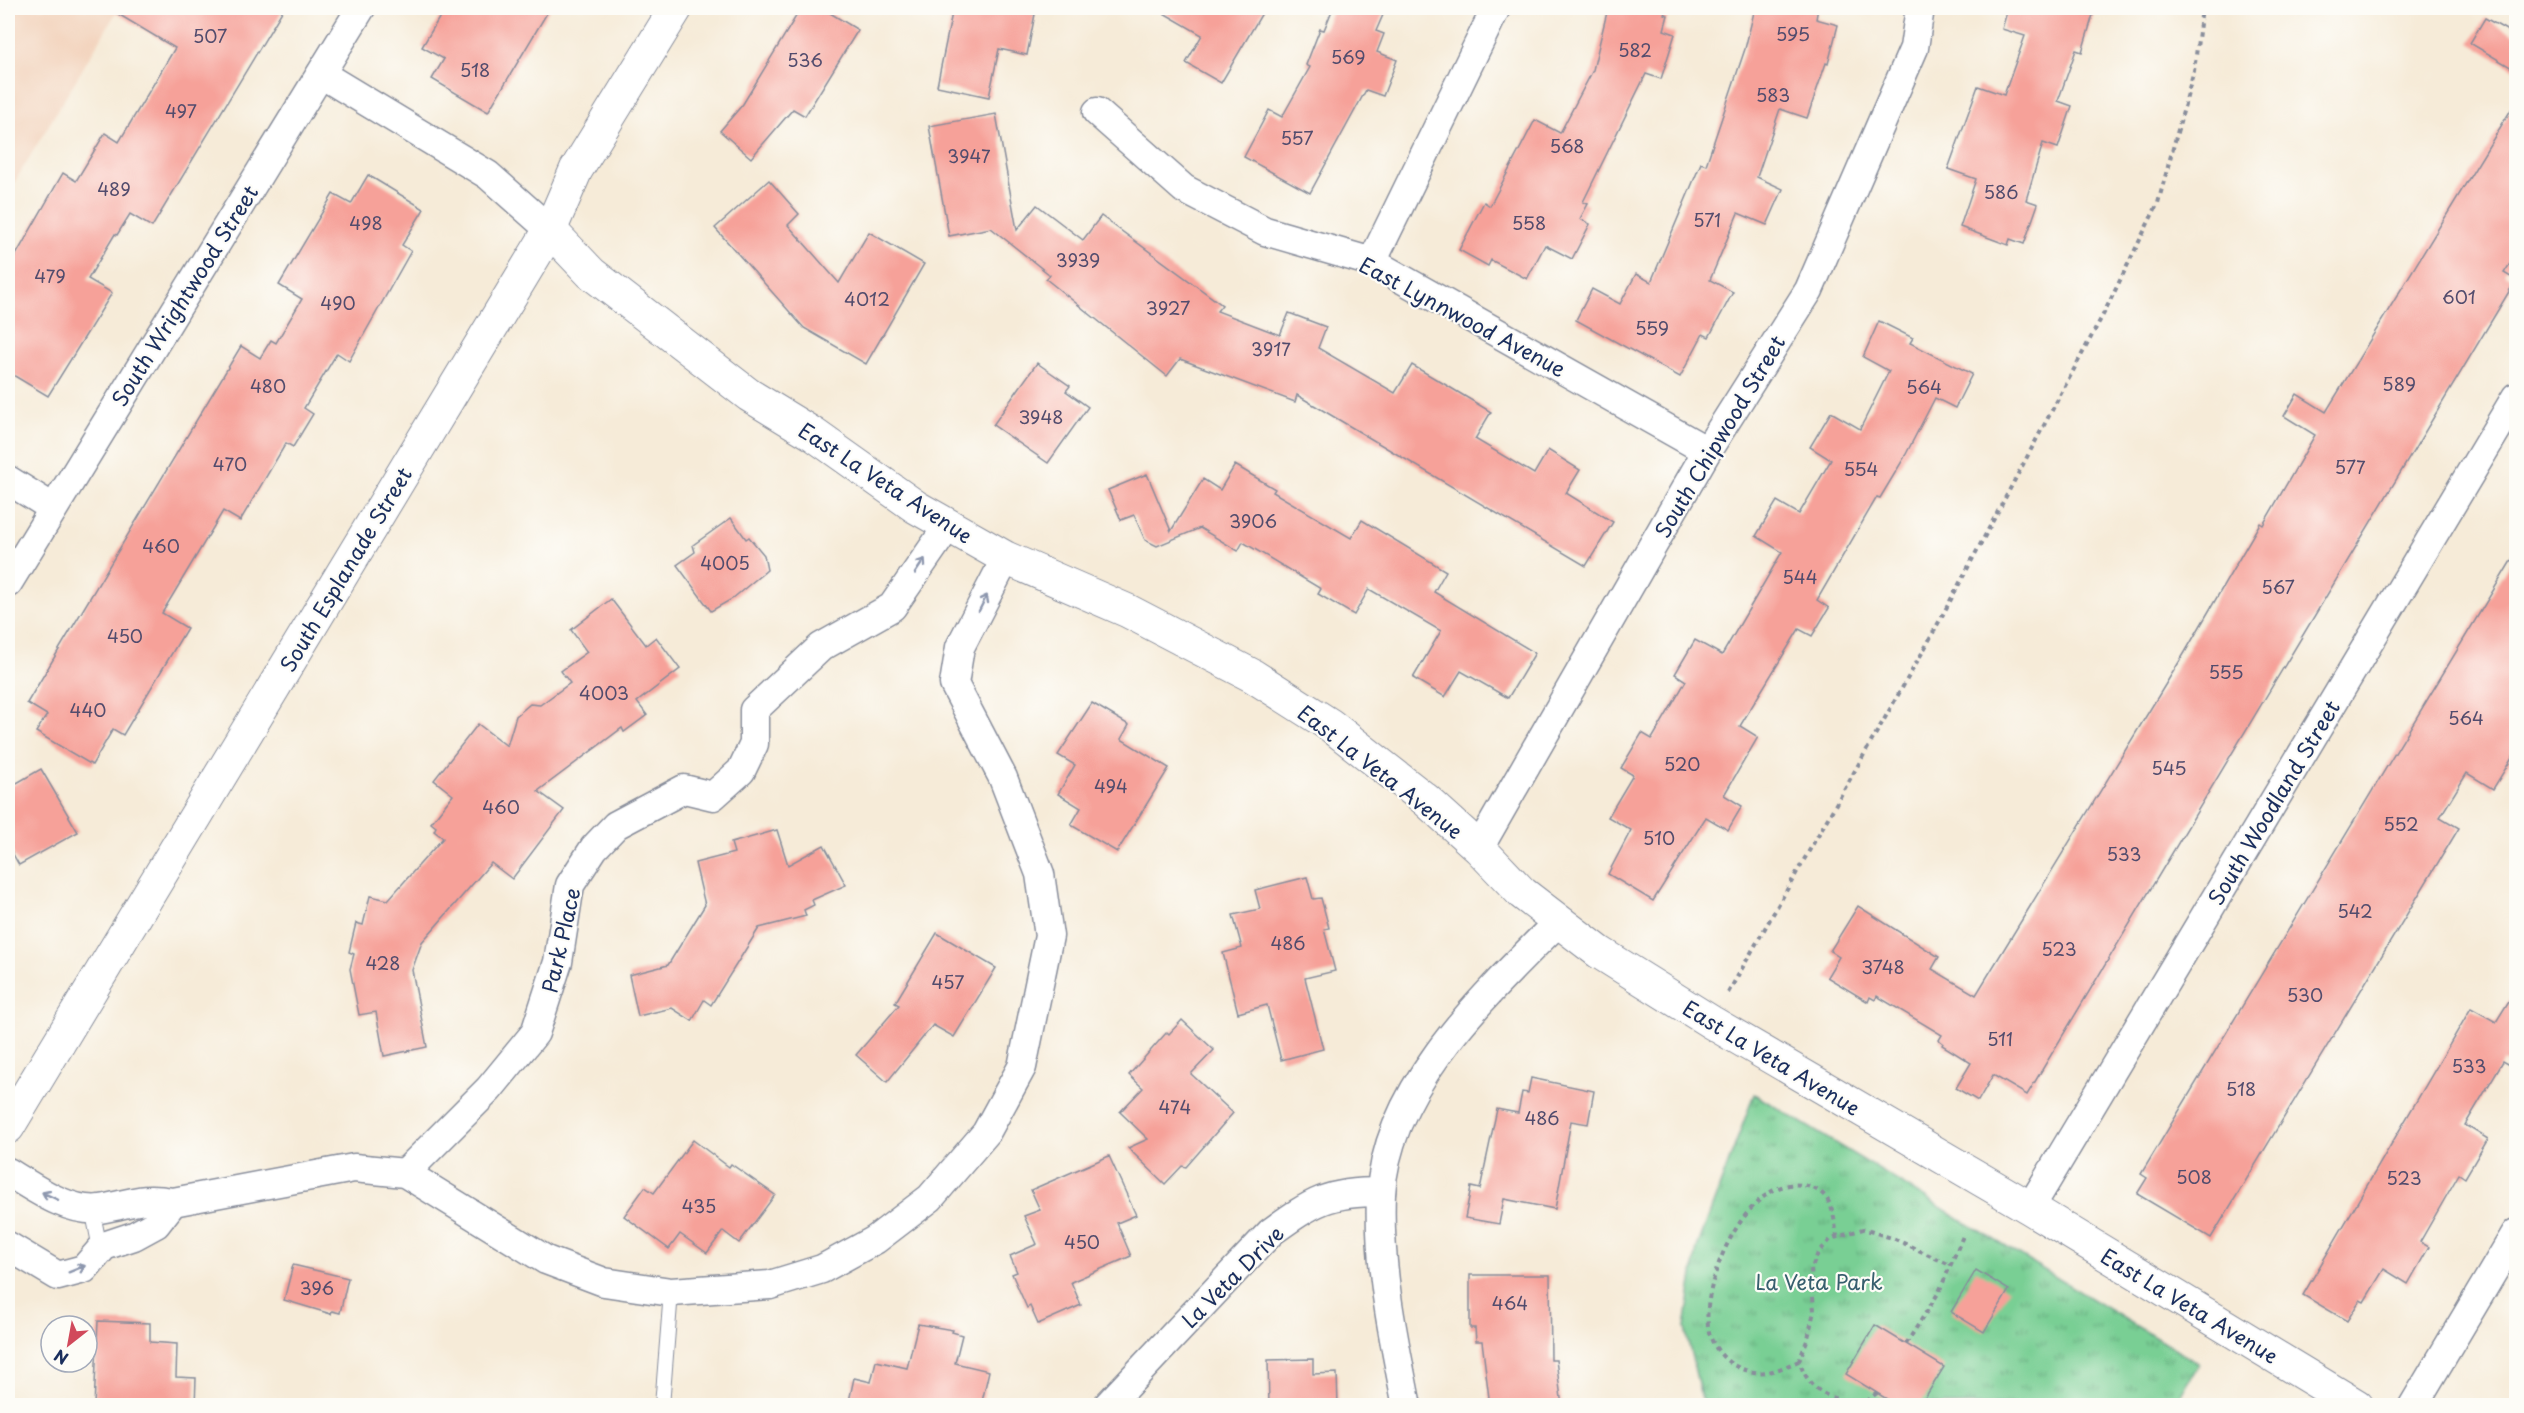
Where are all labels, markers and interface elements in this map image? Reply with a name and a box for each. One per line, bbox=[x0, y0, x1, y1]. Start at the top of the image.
house number: 595 bbox=[1776, 20, 1810, 47]
house number: 507 bbox=[193, 22, 227, 49]
house number: 582 bbox=[1618, 36, 1652, 63]
house number: 569 bbox=[1331, 43, 1365, 70]
house number: 536 bbox=[787, 46, 823, 73]
house number: 518 bbox=[460, 56, 490, 83]
house number: 583 bbox=[1756, 81, 1790, 108]
house number: 497 bbox=[165, 97, 197, 124]
house number: 557 bbox=[1280, 124, 1314, 151]
house number: 568 bbox=[1549, 132, 1585, 159]
house number: 3947 bbox=[947, 142, 991, 169]
house number: 489 bbox=[97, 175, 131, 202]
street label: South Wrightwood Street bbox=[103, 178, 265, 412]
house number: 586 bbox=[1984, 178, 2018, 205]
house number: 571 bbox=[1693, 206, 1721, 233]
house number: 498 bbox=[349, 209, 383, 236]
house number: 558 bbox=[1512, 209, 1546, 236]
house number: 3939 bbox=[1056, 246, 1100, 273]
street label: East Lynnwood Avenue bbox=[1354, 248, 1572, 384]
house number: 479 bbox=[34, 262, 66, 289]
house number: 601 bbox=[2442, 283, 2476, 310]
house number: 4012 bbox=[844, 285, 890, 312]
house number: 490 bbox=[320, 289, 356, 316]
house number: 3927 bbox=[1146, 294, 1190, 321]
house number: 559 bbox=[1635, 314, 1669, 341]
street label: South Chipwood Street bbox=[1646, 329, 1792, 543]
house number: 3917 bbox=[1251, 335, 1291, 362]
house number: 589 bbox=[2382, 370, 2416, 397]
house number: 480 bbox=[250, 372, 286, 399]
house number: 564 bbox=[1906, 373, 1942, 400]
house number: 3948 bbox=[1019, 403, 1063, 430]
street label: East La Veta Avenue bbox=[793, 414, 979, 550]
house number: 470 bbox=[213, 450, 247, 477]
house number: 577 bbox=[2334, 453, 2366, 480]
house number: 554 bbox=[1843, 455, 1879, 482]
street label: South Esplanade Street bbox=[271, 461, 419, 677]
house number: 3906 bbox=[1229, 507, 1277, 534]
house number: 460 bbox=[142, 532, 180, 559]
house number: 4005 bbox=[700, 549, 750, 576]
one-way arrow bbox=[914, 559, 926, 575]
house number: 544 bbox=[1782, 563, 1818, 590]
house number: 567 bbox=[2261, 573, 2295, 600]
one-way arrow bbox=[978, 594, 989, 612]
house number: 450 bbox=[107, 622, 143, 649]
house number: 555 bbox=[2209, 658, 2243, 685]
house number: 4003 bbox=[579, 679, 629, 706]
street label: South Woodland Street bbox=[2199, 693, 2347, 911]
house number: 440 bbox=[70, 696, 107, 723]
street label: East La Veta Avenue bbox=[1292, 696, 1470, 846]
house number: 564 bbox=[2448, 704, 2484, 731]
house number: 520 bbox=[1664, 750, 1700, 777]
house number: 545 bbox=[2151, 754, 2187, 781]
house number: 494 bbox=[1094, 772, 1128, 799]
house number: 460 bbox=[482, 793, 520, 820]
house number: 552 bbox=[2383, 810, 2419, 837]
house number: 510 bbox=[1643, 824, 1675, 851]
house number: 533 bbox=[2107, 840, 2141, 867]
street label: Park Place bbox=[532, 884, 588, 996]
house number: 542 bbox=[2337, 897, 2373, 924]
house number: 486 bbox=[1270, 929, 1306, 956]
house number: 523 bbox=[2041, 935, 2077, 962]
house number: 428 bbox=[365, 949, 401, 976]
house number: 3748 bbox=[1861, 953, 1905, 980]
house number: 457 bbox=[932, 968, 964, 995]
house number: 530 bbox=[2287, 981, 2323, 1008]
street label: East La Veta Avenue bbox=[1677, 991, 1867, 1123]
house number: 511 bbox=[1987, 1025, 2013, 1052]
house number: 533 bbox=[2452, 1052, 2486, 1079]
house number: 518 bbox=[2226, 1075, 2256, 1102]
house number: 474 bbox=[1158, 1093, 1192, 1120]
house number: 486 bbox=[1524, 1104, 1560, 1131]
house number: 508 bbox=[2176, 1163, 2212, 1190]
house number: 523 bbox=[2386, 1164, 2422, 1191]
one-way arrow bbox=[42, 1190, 60, 1201]
house number: 435 bbox=[682, 1192, 716, 1219]
street label: La Veta Drive bbox=[1173, 1217, 1291, 1335]
house number: 450 bbox=[1064, 1228, 1100, 1255]
street label: East La Veta Avenue bbox=[2095, 1239, 2285, 1371]
one-way arrow bbox=[68, 1263, 86, 1274]
park label: La Veta Park bbox=[1755, 1265, 1883, 1297]
house number: 396 bbox=[300, 1274, 334, 1301]
house number: 464 bbox=[1492, 1289, 1528, 1316]
north arrow bbox=[39, 1314, 99, 1374]
text: N bbox=[49, 1344, 72, 1371]

